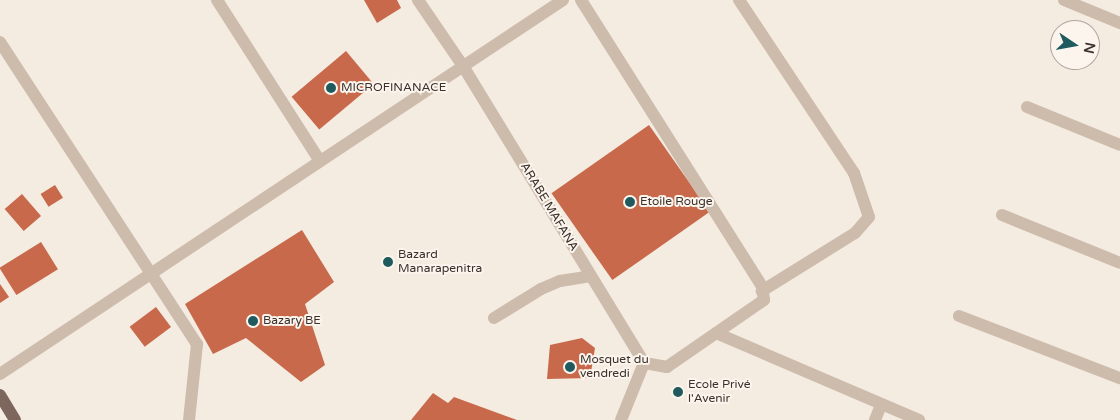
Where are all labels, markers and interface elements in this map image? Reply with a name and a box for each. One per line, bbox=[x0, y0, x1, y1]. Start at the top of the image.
north arrow bbox=[1050, 20, 1100, 70]
text: N bbox=[1080, 41, 1099, 55]
place label: MICROFINANACE bbox=[341, 81, 446, 95]
marker: MICROFINANACE bbox=[325, 82, 337, 94]
street label: ARABE MAFANA bbox=[517, 160, 581, 254]
place label: Etoile Rouge bbox=[640, 195, 713, 209]
marker: Etoile Rouge bbox=[624, 196, 636, 208]
place label: Bazard Manarapenitra bbox=[398, 248, 482, 276]
marker: Bazard Manarapenitra bbox=[382, 256, 394, 268]
place label: Bazary BE bbox=[263, 314, 321, 328]
marker: Bazary BE bbox=[247, 315, 259, 327]
place label: Mosquet du vendredi bbox=[580, 353, 649, 381]
marker: Mosquet du vendredi bbox=[564, 361, 576, 373]
place label: Ecole Privé l'Avenir bbox=[688, 378, 751, 406]
marker: Ecole Privé l'Avenir bbox=[672, 386, 684, 398]

